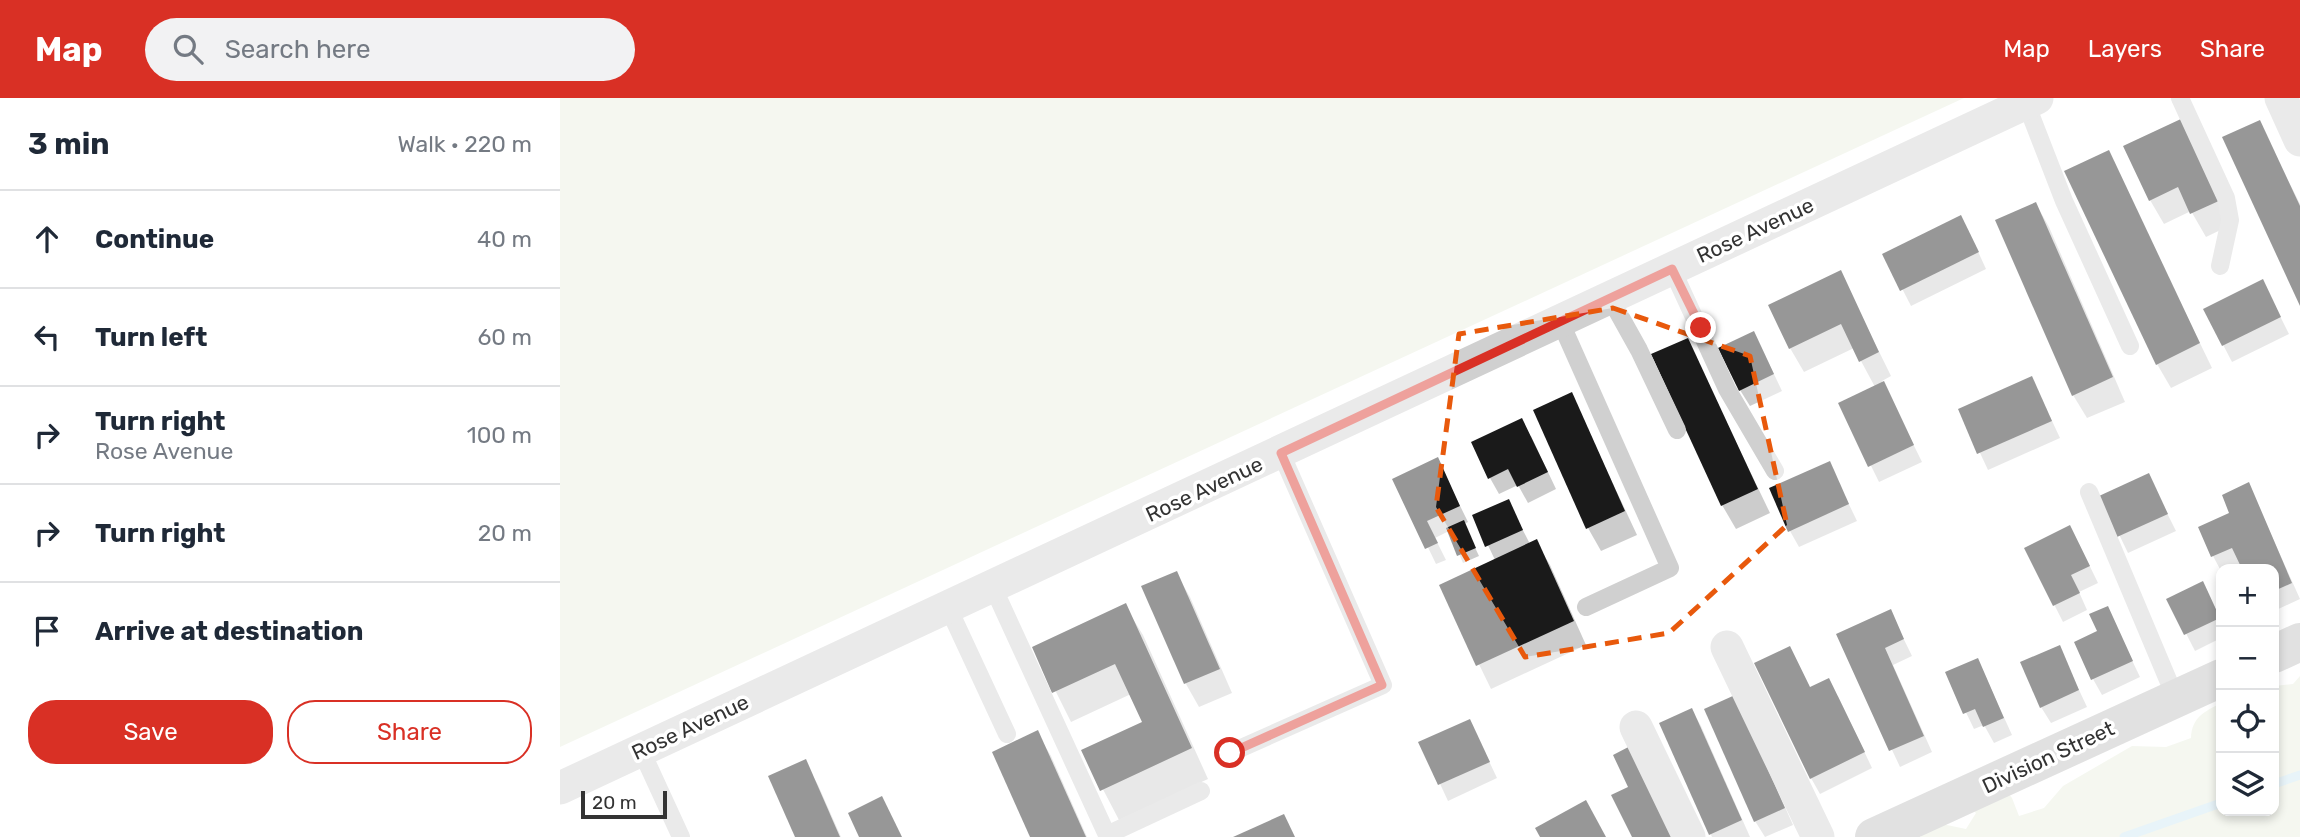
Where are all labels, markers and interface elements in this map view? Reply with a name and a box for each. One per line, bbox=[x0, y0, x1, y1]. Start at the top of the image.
search box bbox=[145, 18, 635, 81]
text: Map bbox=[35, 30, 103, 69]
icon: search bbox=[169, 30, 207, 68]
text: Search here bbox=[225, 34, 370, 65]
text: Map bbox=[2003, 35, 2050, 63]
text: Layers bbox=[2088, 35, 2162, 63]
text: Share bbox=[2200, 35, 2265, 63]
text: 3 min bbox=[28, 126, 110, 162]
text: Walk · 220 m bbox=[398, 130, 532, 158]
street label: Rose Avenue bbox=[1692, 192, 1818, 268]
icon: ahead bbox=[28, 220, 66, 258]
text: Continue bbox=[95, 224, 214, 255]
text: 40 m bbox=[477, 225, 532, 253]
route end bbox=[1685, 312, 1716, 343]
icon: left bbox=[28, 318, 66, 356]
text: Turn left bbox=[95, 322, 207, 353]
text: 60 m bbox=[477, 323, 532, 351]
text: Turn right bbox=[95, 406, 225, 437]
icon: right bbox=[28, 416, 66, 454]
text: 100 m bbox=[467, 421, 532, 449]
text: Rose Avenue bbox=[95, 437, 233, 465]
street label: Rose Avenue bbox=[1141, 451, 1267, 527]
icon: right bbox=[28, 514, 66, 552]
text: Turn right bbox=[95, 518, 225, 549]
text: 20 m bbox=[478, 519, 532, 547]
map controls bbox=[2216, 564, 2279, 816]
button: + bbox=[2216, 564, 2279, 627]
icon: arrive bbox=[28, 612, 66, 650]
text: Arrive at destination bbox=[95, 616, 363, 647]
button: − bbox=[2216, 627, 2279, 690]
street label: Rose Avenue bbox=[627, 689, 753, 765]
button: locate bbox=[2216, 690, 2279, 753]
button: Save bbox=[28, 700, 273, 764]
button: Share bbox=[287, 700, 532, 764]
street label: Division Street bbox=[1978, 716, 2118, 798]
route start bbox=[1214, 737, 1245, 768]
button: layers bbox=[2216, 753, 2279, 816]
scale bar bbox=[581, 788, 667, 820]
text: 20 m bbox=[592, 791, 637, 814]

